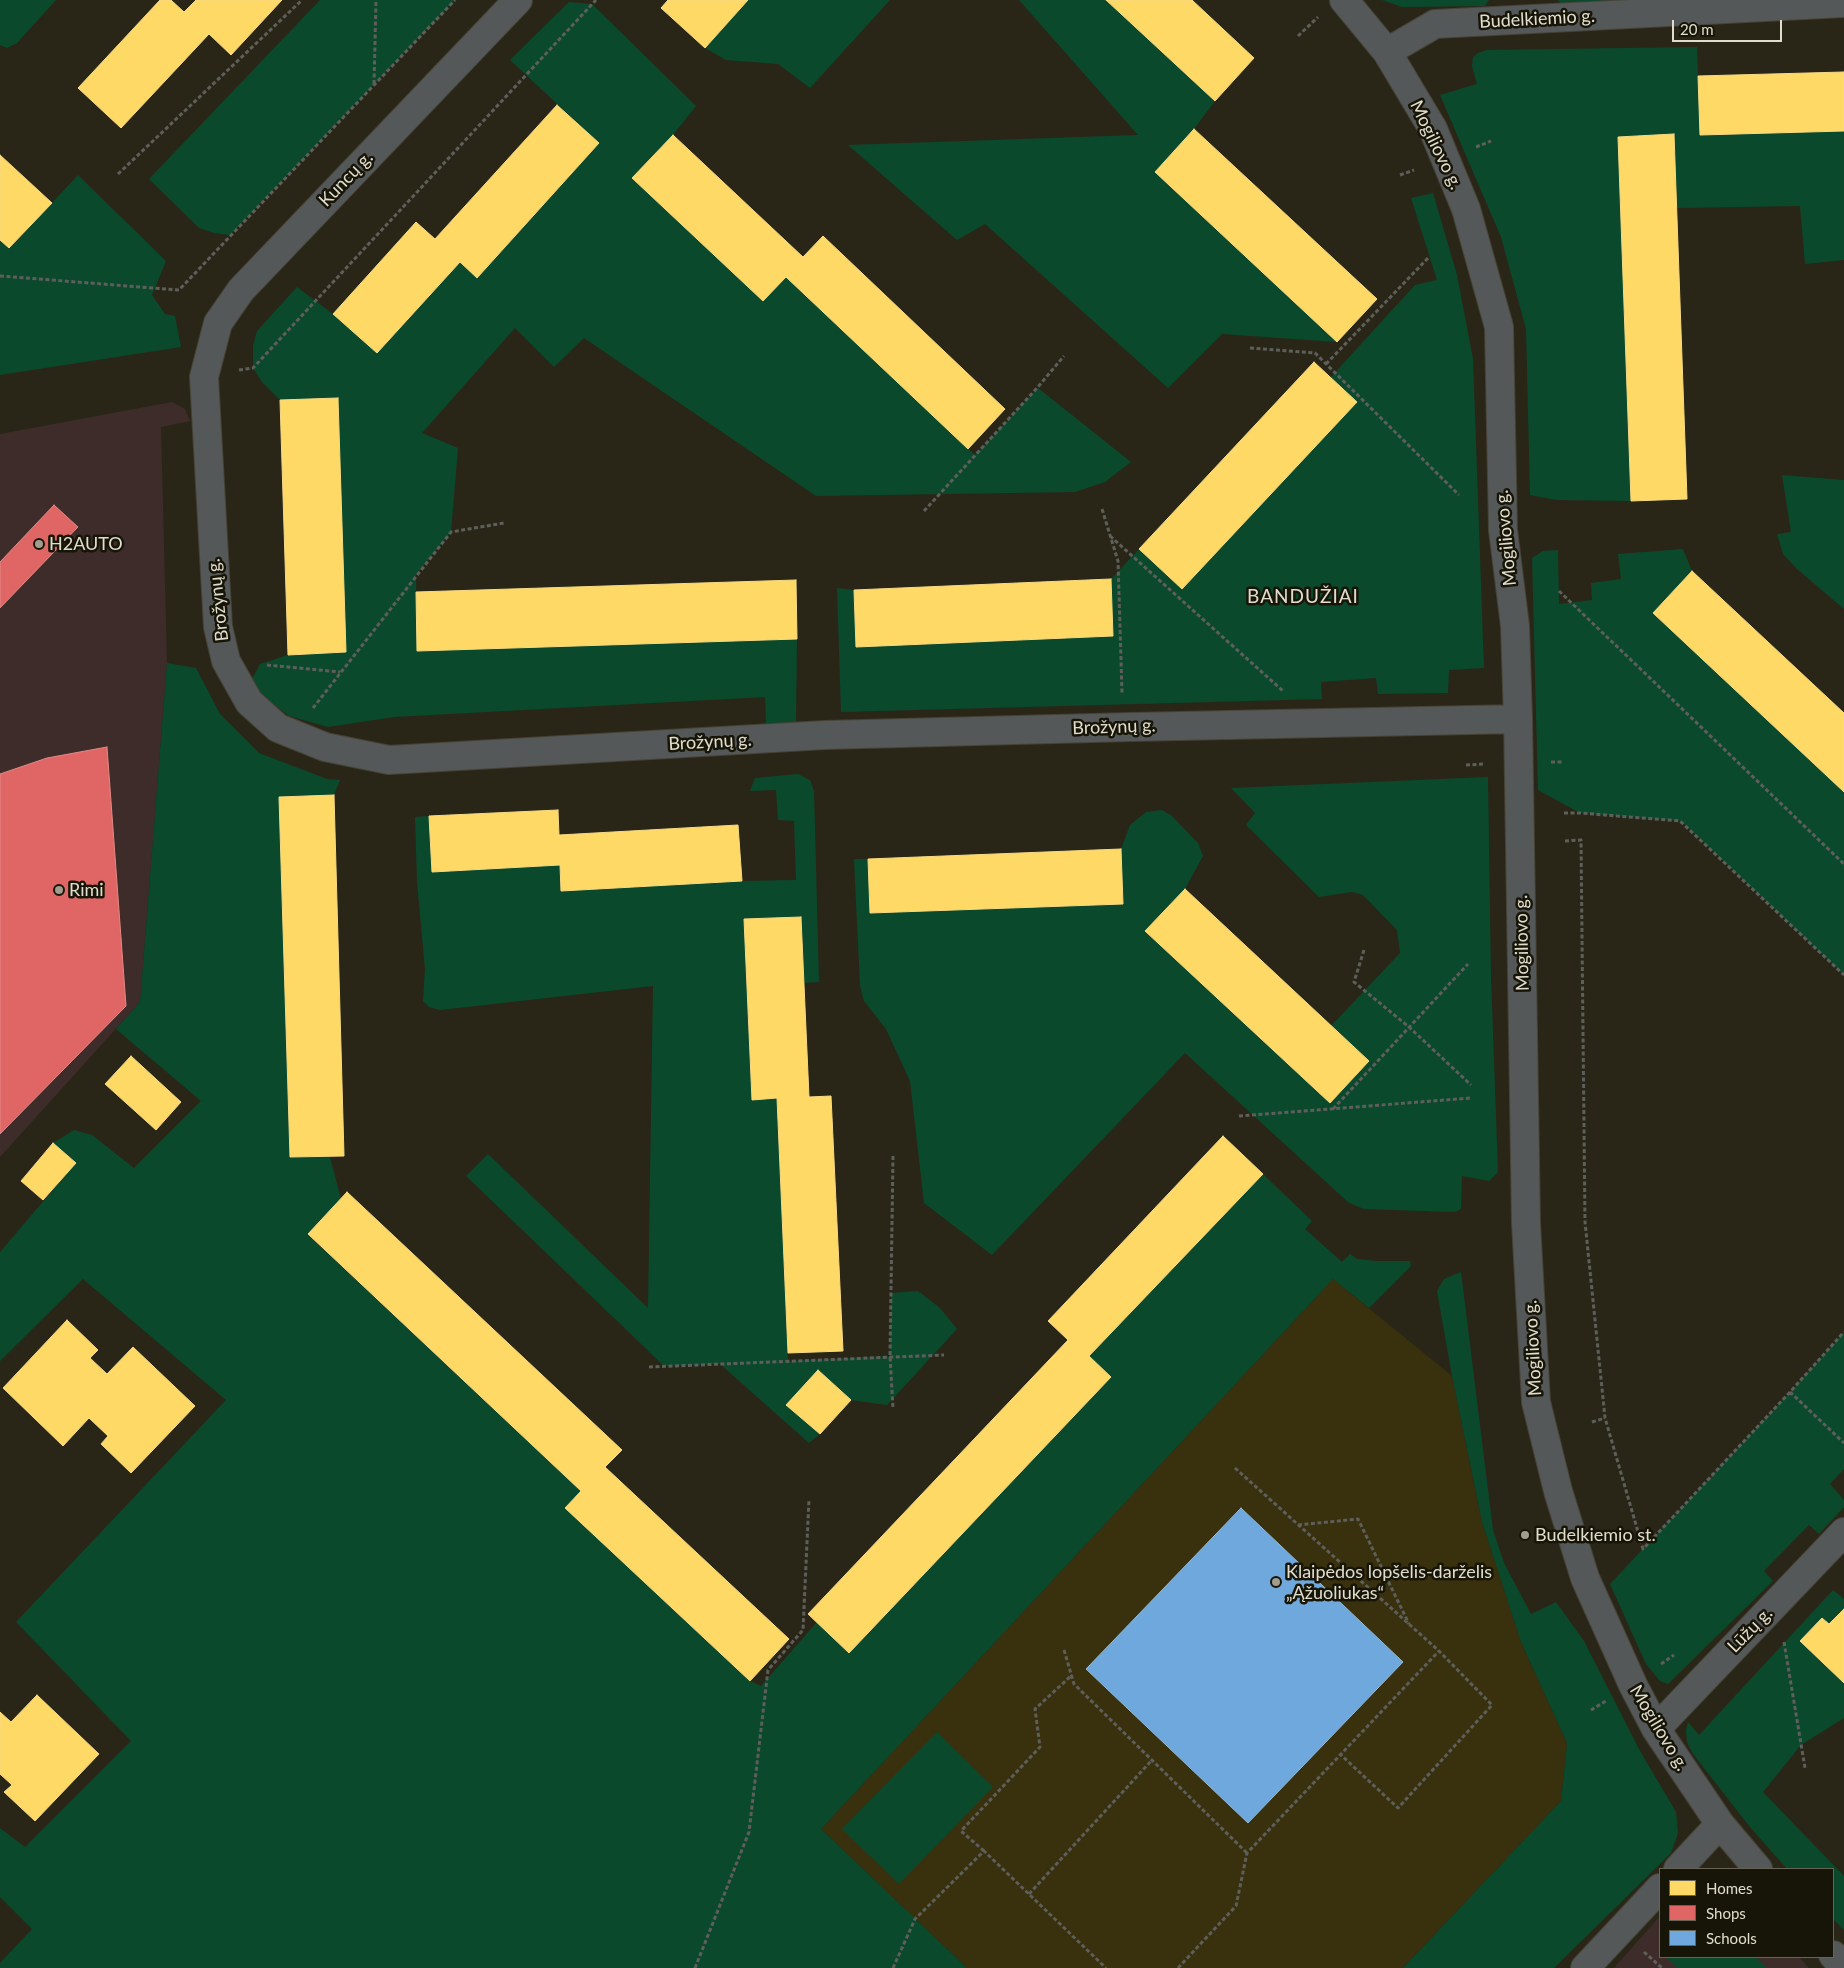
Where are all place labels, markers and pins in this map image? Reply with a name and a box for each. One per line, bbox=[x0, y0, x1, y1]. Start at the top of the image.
place label: H2AUTO bbox=[49, 533, 123, 555]
marker: H2AUTO bbox=[33, 538, 45, 550]
place label: Rimi bbox=[69, 879, 104, 901]
marker: Rimi bbox=[53, 884, 65, 896]
place label: Budelkiemio st. bbox=[1535, 1524, 1656, 1546]
marker: Budelkiemio st. bbox=[1519, 1529, 1531, 1541]
place label: Klaipėdos lopšelis-darželis „Ąžuoliukas“ bbox=[1286, 1561, 1492, 1604]
marker: Klaipėdos lopšelis-darželis „Ąžuoliukas“ bbox=[1270, 1576, 1282, 1588]

